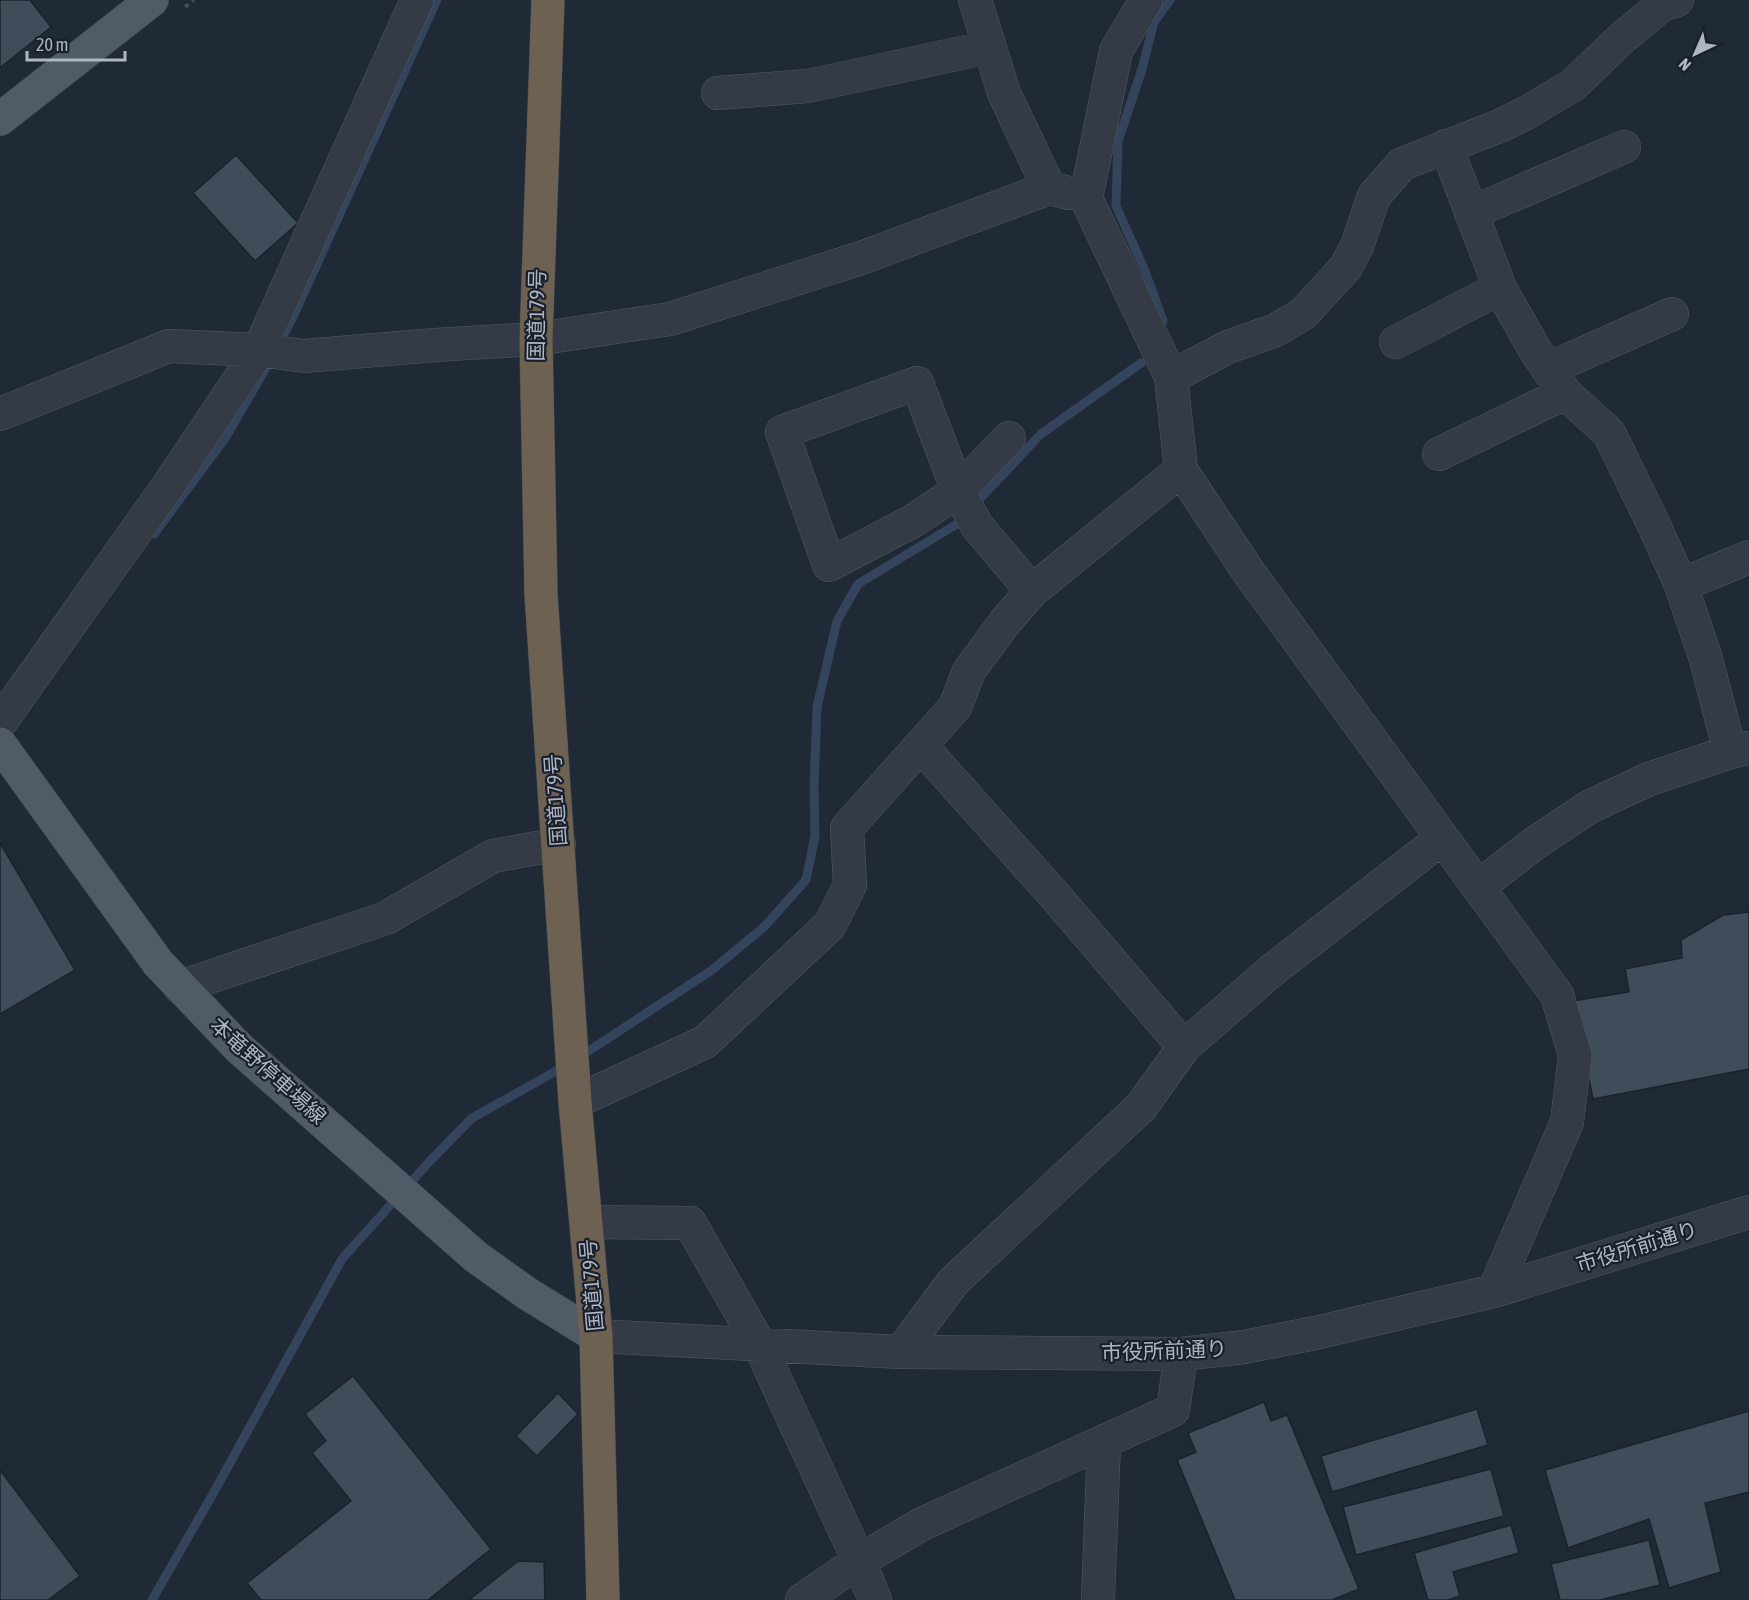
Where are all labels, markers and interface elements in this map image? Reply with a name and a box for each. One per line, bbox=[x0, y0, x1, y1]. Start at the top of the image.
scale bar bbox=[27, 24, 124, 62]
north arrow bbox=[1665, 24, 1725, 84]
text: 20 m bbox=[36, 34, 68, 55]
text: N bbox=[1675, 55, 1694, 75]
street label: 国道179号 bbox=[523, 268, 549, 361]
street label: 国道179号 bbox=[540, 753, 570, 847]
street label: 本竜野停車場線 bbox=[206, 1012, 331, 1128]
street label: 市役所前通り bbox=[1573, 1216, 1700, 1276]
street label: 国道179号 bbox=[575, 1238, 607, 1332]
street label: 市役所前通り bbox=[1101, 1336, 1227, 1364]

